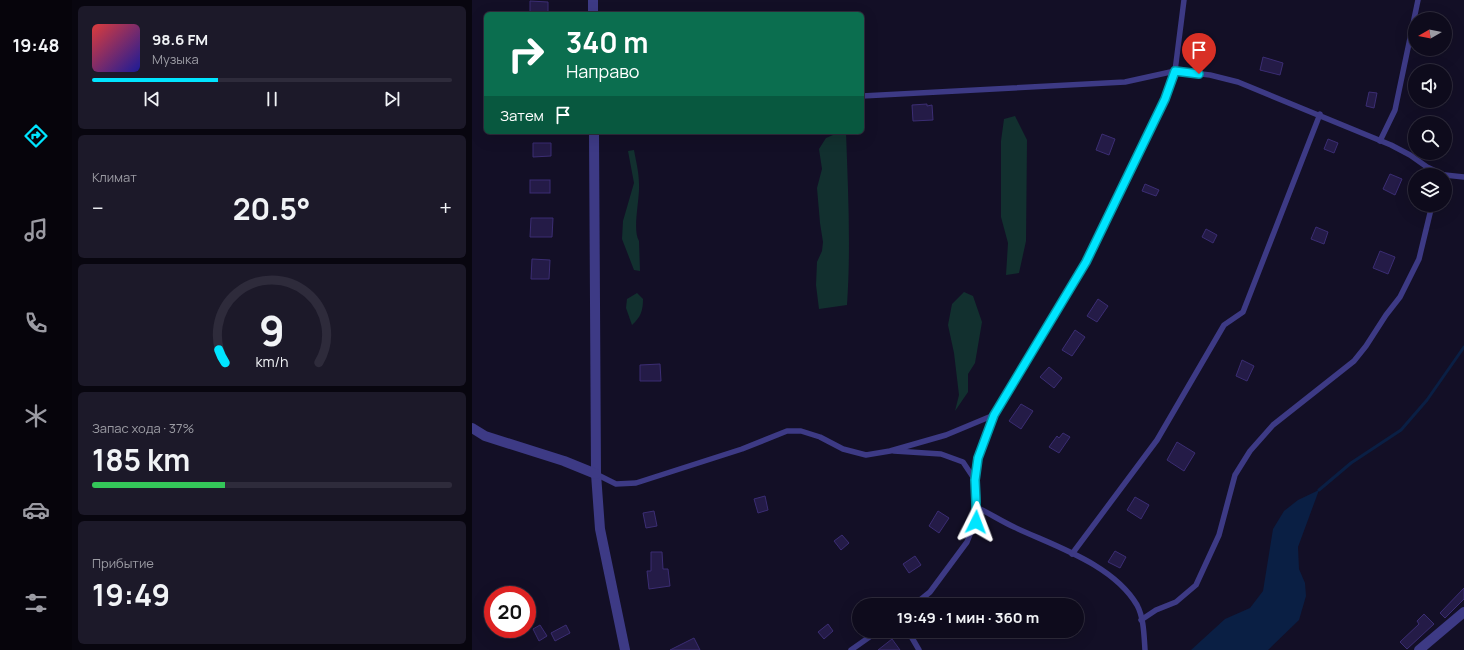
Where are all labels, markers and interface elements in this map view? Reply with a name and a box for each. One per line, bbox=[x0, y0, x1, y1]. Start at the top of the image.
north arrow bbox=[1408, 12, 1452, 56]
map controls bbox=[1408, 12, 1452, 212]
text: 340 m bbox=[566, 23, 649, 61]
icon: right bbox=[500, 28, 552, 80]
text: 98.6 FM bbox=[152, 29, 208, 50]
text: 19:48 bbox=[12, 33, 60, 57]
pin bbox=[1182, 33, 1216, 74]
icon: arrive bbox=[1188, 39, 1210, 61]
text: Музыка bbox=[152, 50, 199, 68]
text: Направо bbox=[566, 59, 640, 83]
button: sound bbox=[1408, 64, 1452, 108]
icon: previous bbox=[141, 88, 163, 110]
icon: pause bbox=[261, 88, 283, 110]
icon: next bbox=[381, 88, 403, 110]
icon: arrive bbox=[552, 104, 574, 126]
text: Затем bbox=[500, 105, 544, 126]
button: search bbox=[1408, 116, 1452, 160]
icon: directions bbox=[22, 122, 50, 150]
text: Климат bbox=[92, 168, 137, 186]
button: layers bbox=[1408, 168, 1452, 212]
text: 20.5° bbox=[233, 188, 311, 229]
text: − bbox=[92, 193, 104, 223]
text: + bbox=[439, 193, 452, 223]
icon: music bbox=[22, 216, 50, 244]
text: 9 bbox=[259, 302, 285, 358]
icon: phone bbox=[22, 309, 50, 337]
text: km/h bbox=[255, 352, 289, 371]
icon: climate bbox=[22, 402, 50, 430]
text: Запас хода · 37% bbox=[92, 419, 194, 437]
text: 185 km bbox=[92, 439, 190, 480]
icon: car bbox=[22, 496, 50, 524]
position arrow bbox=[955, 501, 997, 543]
text: Прибытие bbox=[92, 554, 154, 572]
text: 19:49 bbox=[92, 574, 170, 615]
speed limit sign: 20 bbox=[484, 586, 536, 638]
icon: filters bbox=[22, 589, 50, 617]
text: 19:49 · 1 мин · 360 m bbox=[897, 607, 1039, 628]

